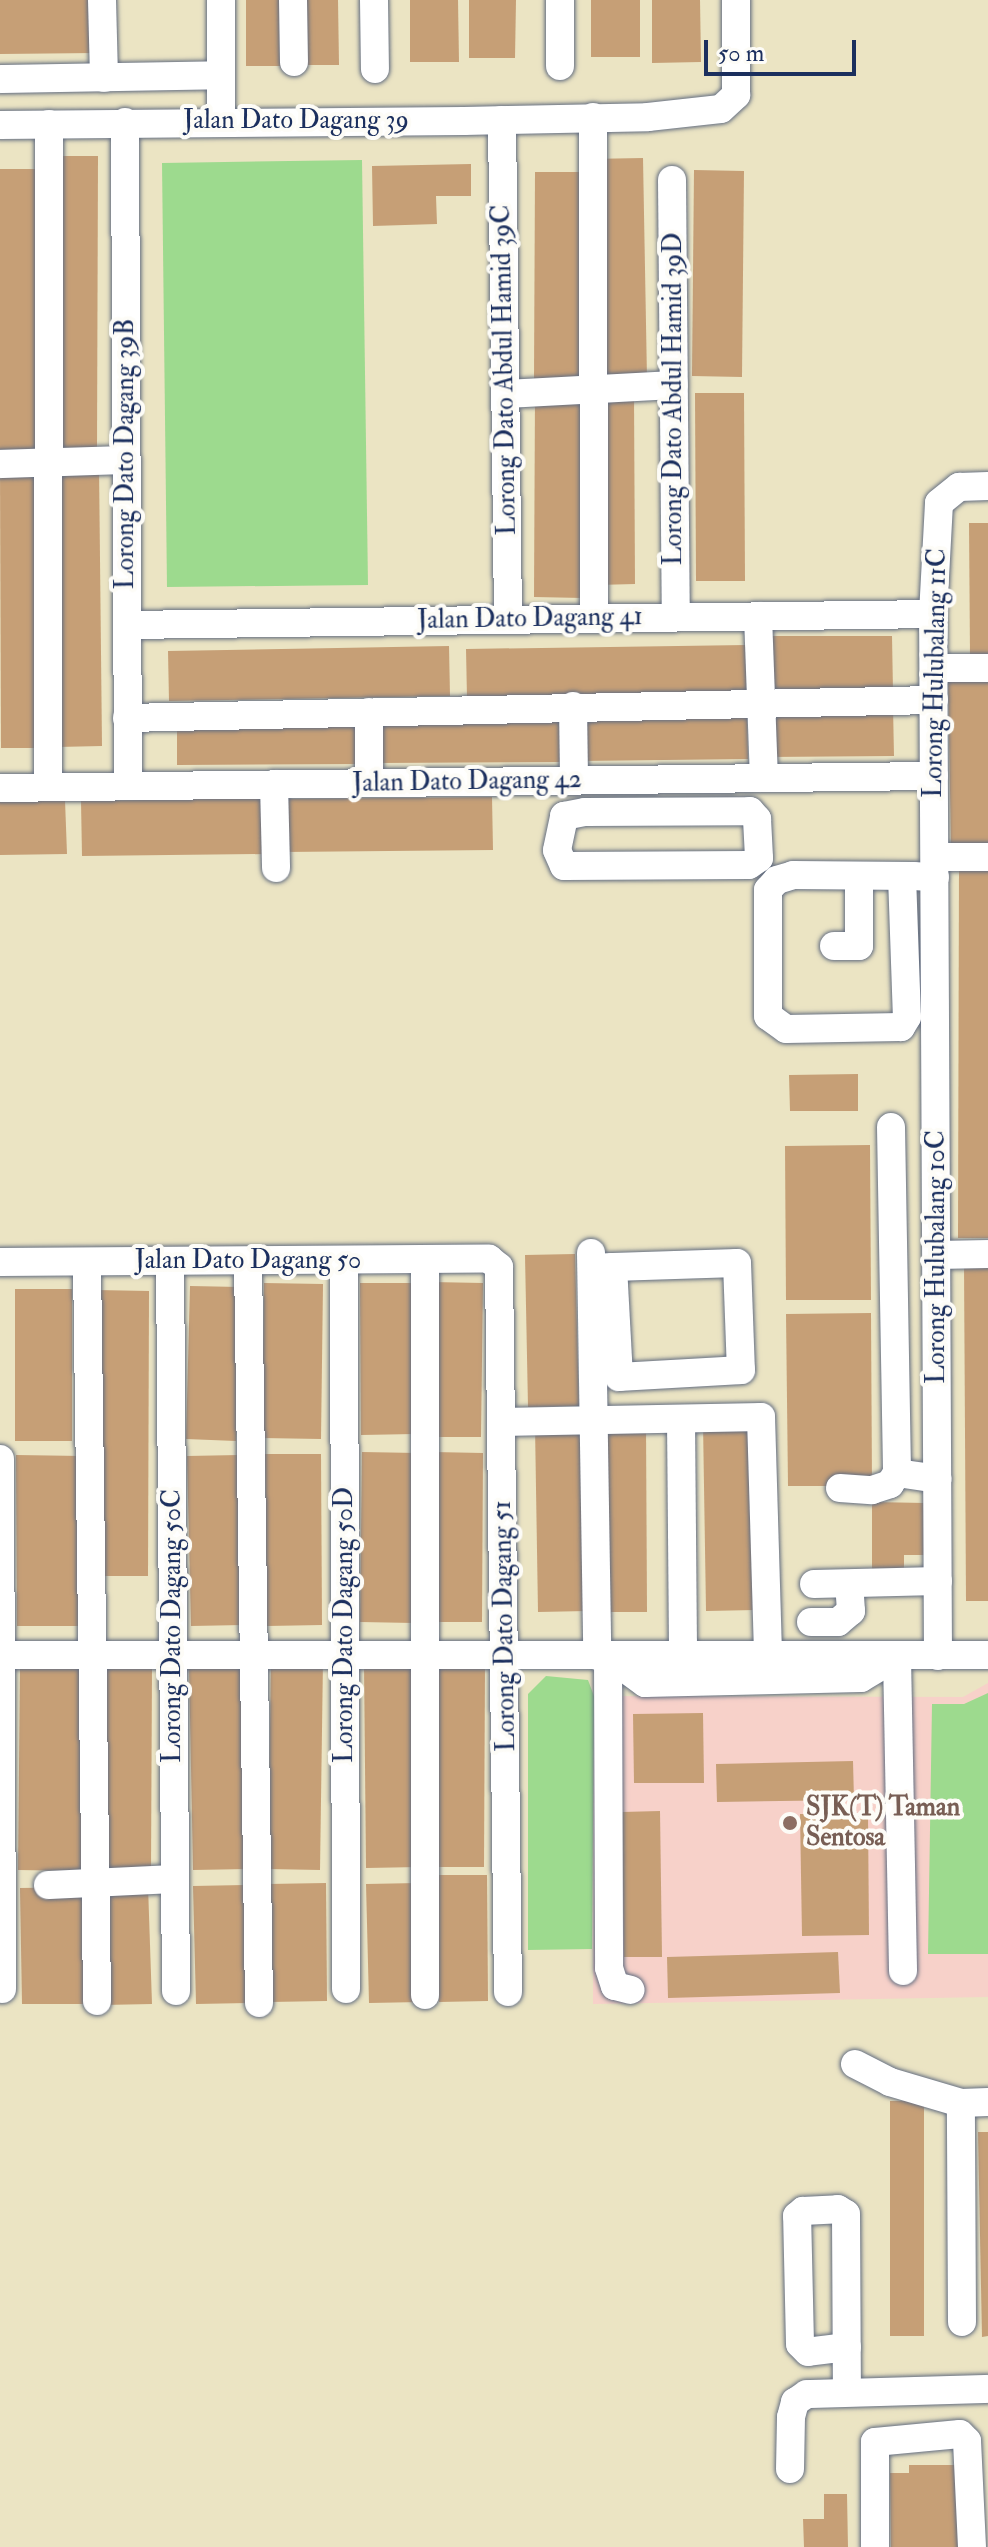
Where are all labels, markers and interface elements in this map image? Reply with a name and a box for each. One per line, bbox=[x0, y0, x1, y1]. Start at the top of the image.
scale bar bbox=[708, 24, 860, 74]
text: 50 m bbox=[718, 38, 764, 69]
street label: Jalan Dato Dagang 39 bbox=[183, 105, 409, 137]
street label: Lorong Dato Abdul Hamid 39C bbox=[487, 204, 523, 536]
street label: Lorong Dato Abdul Hamid 39D bbox=[658, 233, 690, 565]
street label: Lorong Dato Dagang 39B bbox=[110, 319, 142, 589]
street label: Lorong Hulubalang 11C bbox=[918, 548, 954, 798]
street label: Jalan Dato Dagang 41 bbox=[417, 601, 643, 637]
street label: Jalan Dato Dagang 42 bbox=[352, 764, 582, 800]
street label: Lorong Hulubalang 10C bbox=[921, 1130, 953, 1384]
street label: Jalan Dato Dagang 50 bbox=[135, 1245, 361, 1277]
street label: Lorong Dato Dagang 50D bbox=[329, 1487, 361, 1763]
street label: Lorong Dato Dagang 50C bbox=[157, 1489, 189, 1763]
street label: Lorong Dato Dagang 51 bbox=[487, 1500, 523, 1752]
place label: SJK(T) Taman Sentosa bbox=[806, 1792, 960, 1854]
marker: SJK(T) Taman Sentosa bbox=[781, 1814, 799, 1832]

